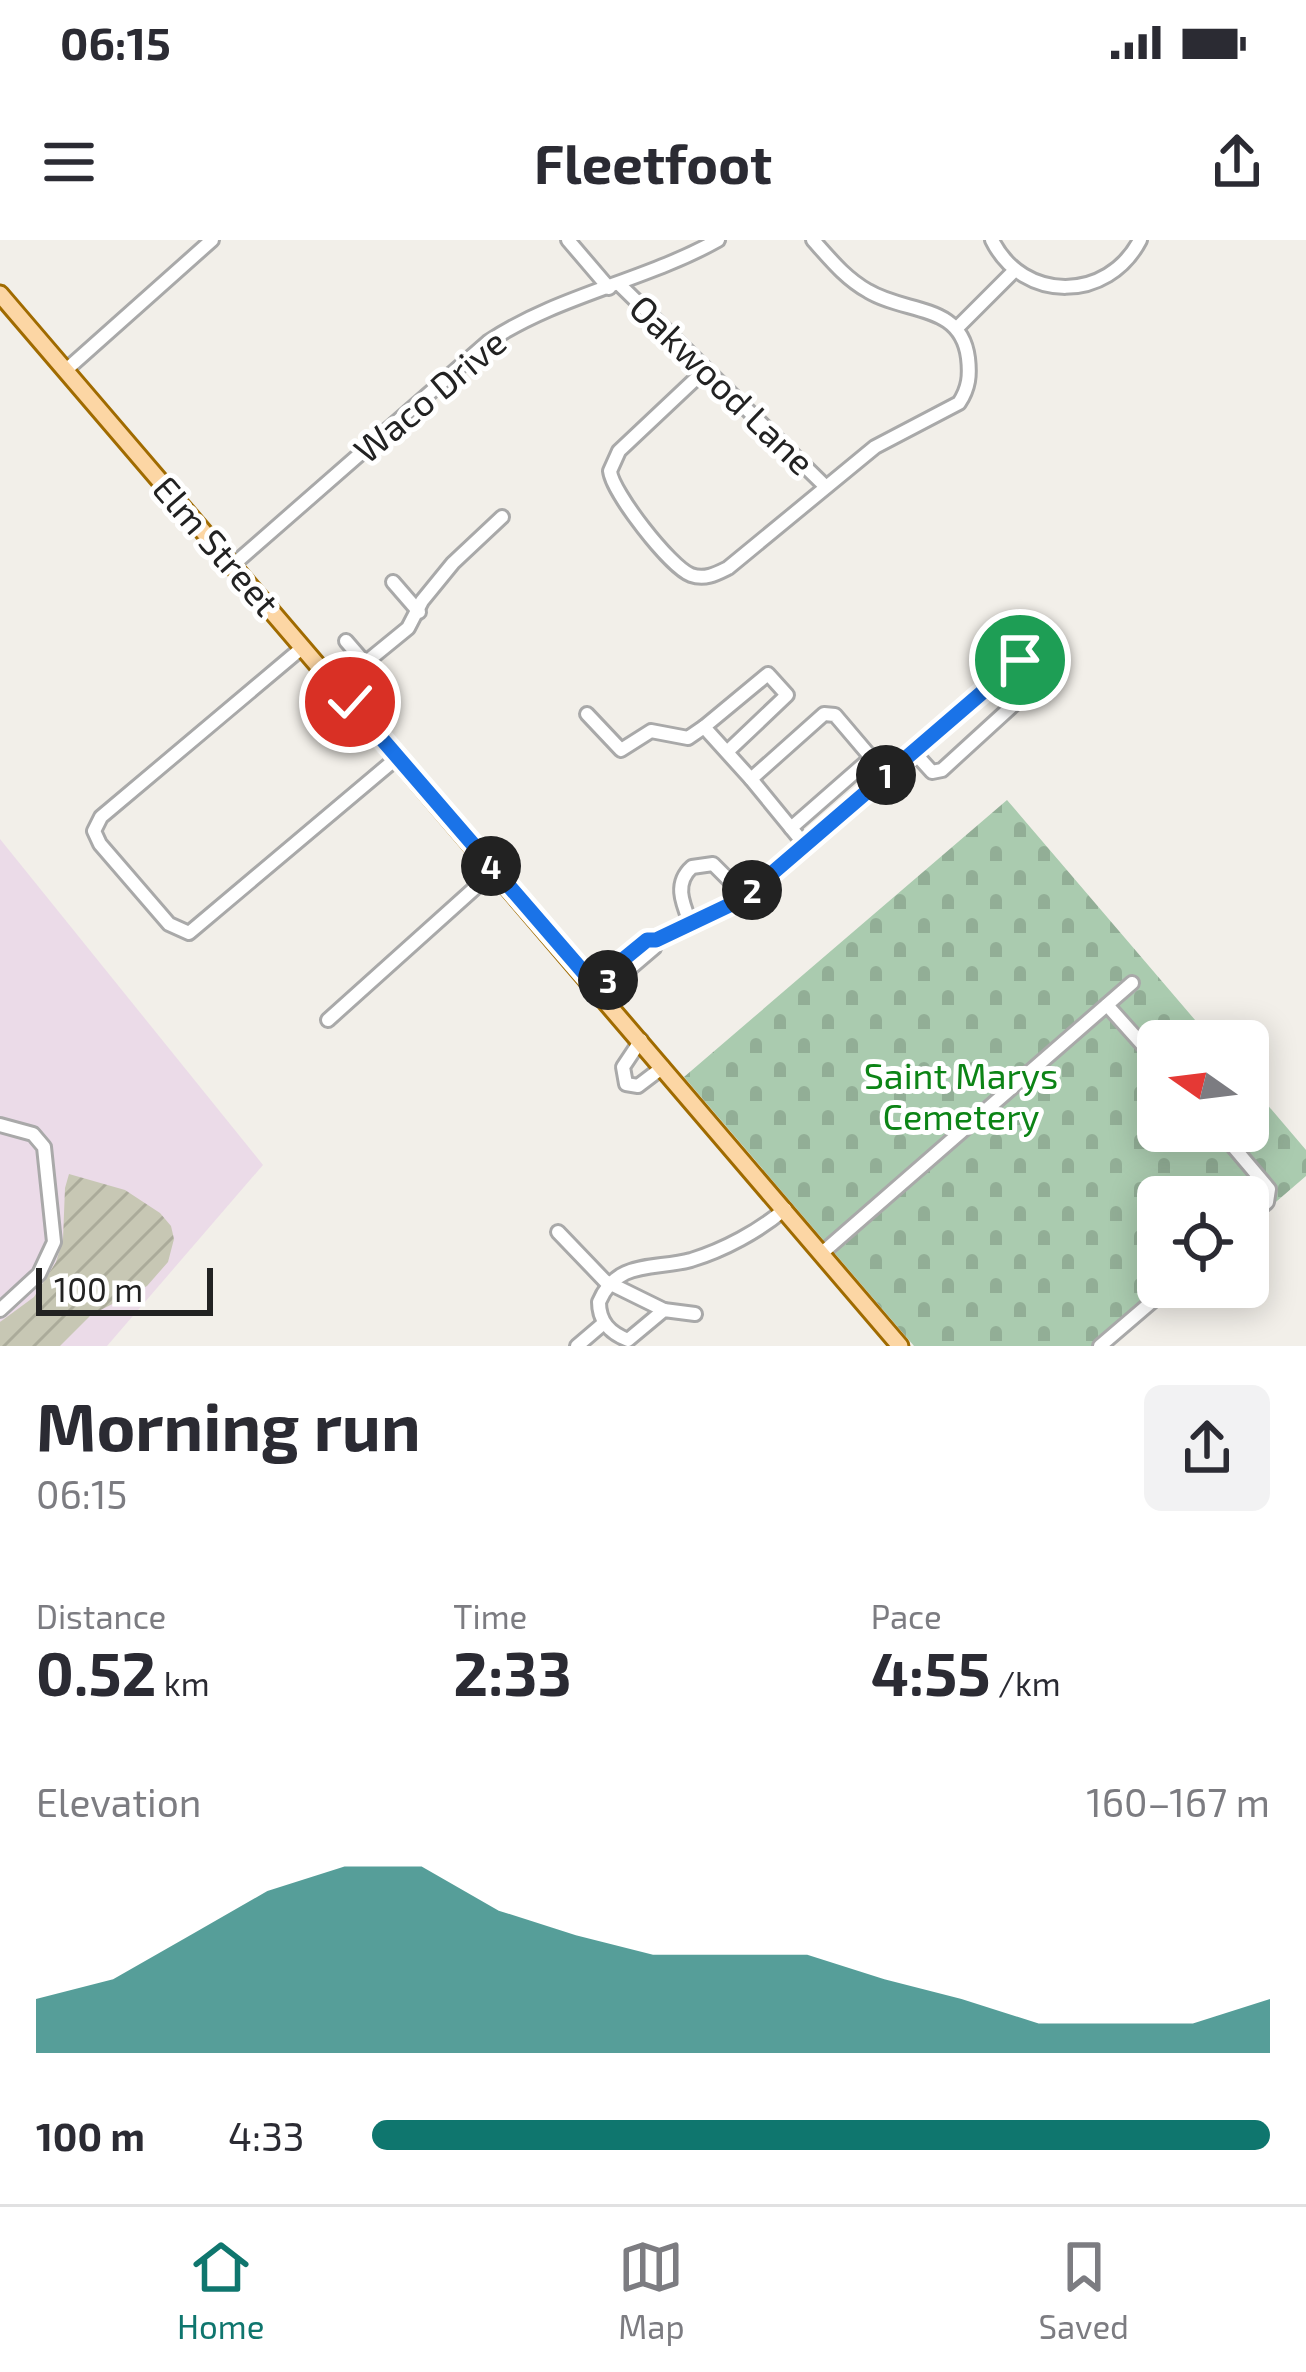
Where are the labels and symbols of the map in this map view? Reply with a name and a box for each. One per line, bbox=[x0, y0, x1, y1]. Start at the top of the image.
street label: Oakwood Lane bbox=[622, 285, 824, 483]
street label: Waco Drive bbox=[344, 319, 514, 471]
street label: Elm Street bbox=[145, 467, 289, 623]
pin bbox=[969, 609, 1071, 711]
pin bbox=[299, 651, 401, 753]
pin: 1 bbox=[856, 745, 916, 805]
pin: 4 bbox=[461, 836, 521, 896]
pin: 2 bbox=[722, 860, 782, 920]
pin: 3 bbox=[578, 950, 638, 1010]
north arrow bbox=[1137, 1020, 1269, 1152]
park label: Saint Marys Cemetery bbox=[864, 1053, 1058, 1137]
scale bar bbox=[36, 1262, 213, 1315]

